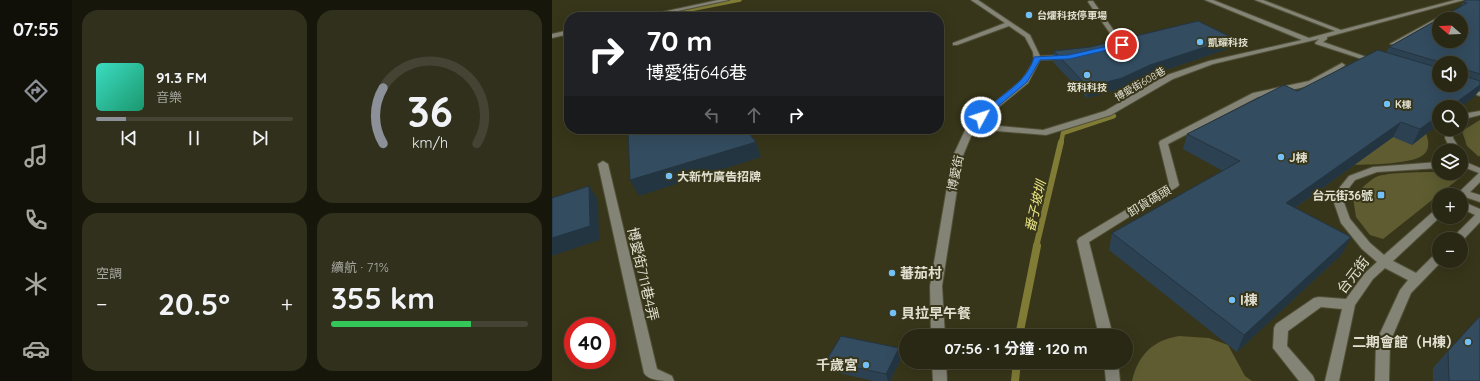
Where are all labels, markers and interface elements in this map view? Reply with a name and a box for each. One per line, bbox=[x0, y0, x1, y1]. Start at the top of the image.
place label: 台燿科技停車場 bbox=[1037, 9, 1107, 22]
marker: 台燿科技停車場 bbox=[1024, 10, 1034, 20]
north arrow bbox=[1432, 12, 1468, 48]
map controls bbox=[1432, 12, 1468, 268]
text: 07:55 bbox=[13, 18, 59, 41]
text: 70 m bbox=[646, 23, 712, 58]
icon: right bbox=[580, 28, 632, 80]
pin bbox=[1105, 28, 1139, 62]
icon: arrive bbox=[1111, 34, 1133, 56]
place label: 凱耀科技 bbox=[1208, 36, 1248, 49]
marker: 凱耀科技 bbox=[1195, 37, 1205, 47]
button: sound bbox=[1432, 56, 1468, 92]
text: 博愛街646巷 bbox=[646, 61, 747, 84]
street label: 博愛街608巷 bbox=[1112, 64, 1168, 104]
text: 91.3 FM bbox=[156, 68, 207, 87]
marker: 筑科科技 bbox=[1082, 70, 1092, 80]
icon: directions bbox=[22, 77, 50, 105]
place label: 筑科科技 bbox=[1067, 81, 1107, 94]
text: 36 bbox=[407, 85, 452, 137]
text: 音樂 bbox=[156, 89, 182, 105]
position arrow bbox=[960, 96, 1002, 138]
place label: K棟 bbox=[1395, 98, 1412, 111]
marker: K棟 bbox=[1382, 99, 1392, 109]
button: search bbox=[1432, 100, 1468, 136]
icon: left bbox=[701, 104, 723, 126]
icon: ahead bbox=[743, 104, 765, 126]
icon: right bbox=[785, 104, 807, 126]
icon: previous bbox=[118, 127, 140, 149]
icon: pause bbox=[183, 127, 205, 149]
icon: next bbox=[249, 127, 271, 149]
text: km/h bbox=[411, 134, 448, 152]
icon: music bbox=[22, 142, 50, 170]
button: layers bbox=[1432, 144, 1468, 180]
place label: J棟 bbox=[1289, 150, 1308, 165]
marker: J棟 bbox=[1276, 152, 1286, 162]
street label: 博愛街 bbox=[944, 154, 966, 192]
place label: 大新竹廣告招牌 bbox=[677, 169, 761, 184]
marker: 大新竹廣告招牌 bbox=[664, 171, 674, 181]
water label: 番子坡圳 bbox=[1021, 177, 1049, 233]
street label: 卸貨碼頭 bbox=[1125, 182, 1173, 220]
place label: 台元街36號 bbox=[1312, 188, 1373, 203]
button: + bbox=[1432, 188, 1468, 224]
marker: 台元街36號 bbox=[1376, 190, 1386, 200]
icon: phone bbox=[22, 206, 50, 234]
street label: 博愛街711巷4弄 bbox=[623, 225, 663, 323]
button: − bbox=[1432, 232, 1468, 268]
street label: 台元街 bbox=[1333, 253, 1373, 297]
text: 續航 · 71% bbox=[331, 259, 389, 275]
place label: 蕃茄村 bbox=[900, 264, 942, 282]
text: 空調 bbox=[96, 265, 122, 281]
marker: 蕃茄村 bbox=[887, 268, 897, 278]
icon: climate bbox=[22, 270, 50, 298]
text: 355 km bbox=[331, 279, 435, 317]
text: 20.5° bbox=[158, 285, 230, 323]
text: − bbox=[96, 290, 107, 318]
text: + bbox=[281, 290, 293, 318]
place label: I棟 bbox=[1240, 291, 1258, 309]
marker: I棟 bbox=[1227, 295, 1237, 305]
place label: 貝拉早午餐 bbox=[901, 304, 971, 322]
marker: 貝拉早午餐 bbox=[888, 308, 898, 318]
speed limit sign: 40 bbox=[564, 317, 616, 369]
place label: 二期會館（H棟） bbox=[1352, 333, 1460, 351]
icon: car bbox=[22, 335, 50, 363]
marker: 二期會館（H棟） bbox=[1463, 337, 1473, 347]
text: 07:56 · 1 分鐘 · 120 m bbox=[945, 339, 1087, 358]
place label: 千歲宮 bbox=[816, 356, 858, 374]
marker: 千歲宮 bbox=[861, 360, 871, 370]

